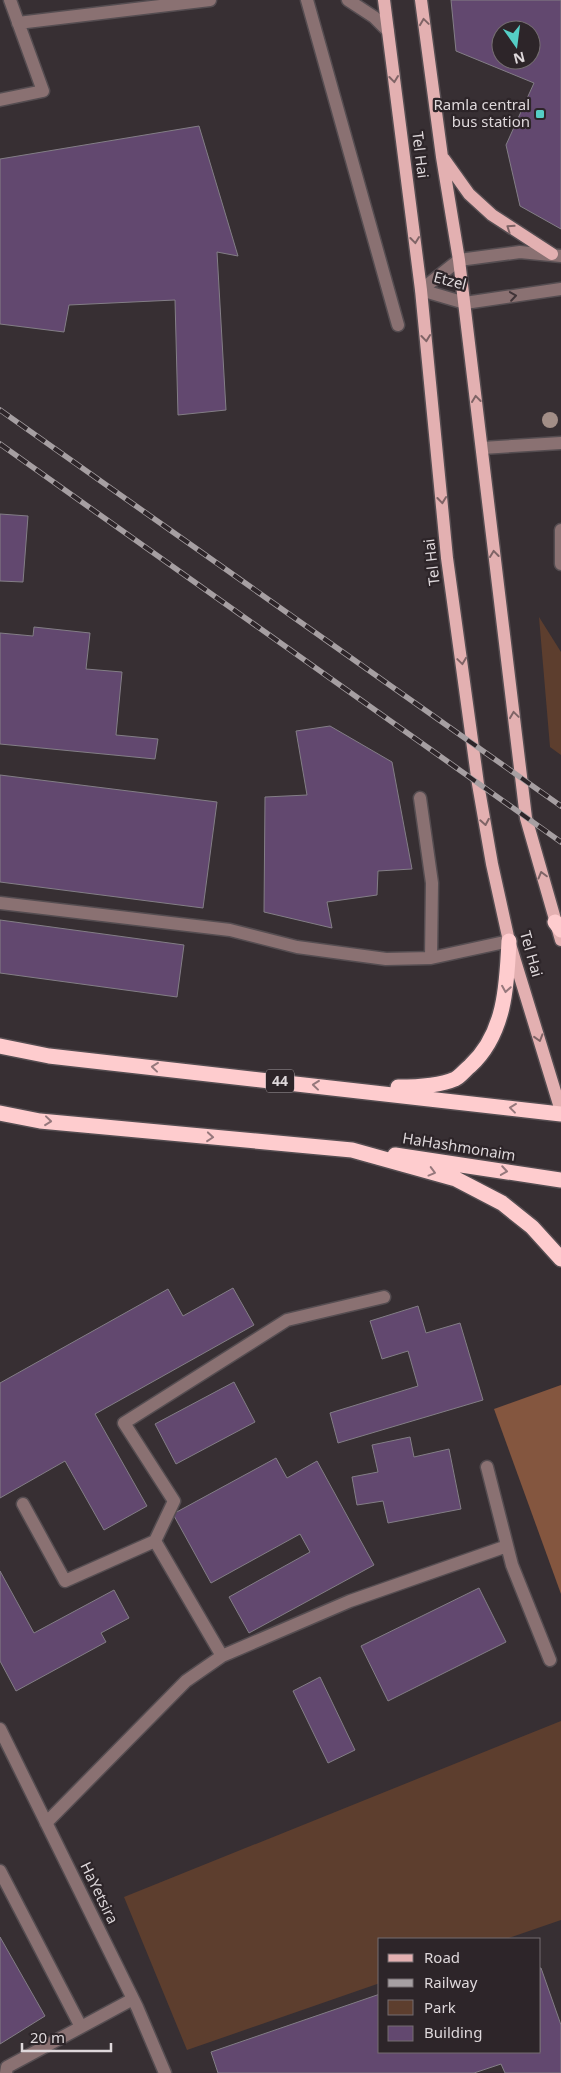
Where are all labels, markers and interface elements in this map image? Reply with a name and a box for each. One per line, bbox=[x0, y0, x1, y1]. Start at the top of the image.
one-way arrow bbox=[419, 17, 429, 26]
north arrow bbox=[491, 20, 541, 70]
text: N bbox=[511, 48, 527, 69]
one-way arrow bbox=[388, 76, 399, 84]
place label: Ramla central bus station bbox=[434, 94, 530, 131]
marker: Ramla central bus station bbox=[534, 108, 546, 120]
street label: Tel Hai bbox=[408, 130, 434, 179]
one-way arrow bbox=[506, 225, 516, 234]
one-way arrow bbox=[409, 237, 420, 245]
street label: Etzel bbox=[432, 266, 469, 294]
one-way arrow bbox=[509, 291, 517, 302]
one-way arrow bbox=[420, 335, 431, 343]
one-way arrow bbox=[471, 395, 482, 403]
one-way arrow bbox=[436, 496, 447, 504]
street label: Tel Hai bbox=[418, 538, 444, 587]
one-way arrow bbox=[489, 550, 500, 558]
one-way arrow bbox=[456, 658, 467, 666]
one-way arrow bbox=[509, 711, 519, 720]
one-way arrow bbox=[480, 818, 490, 826]
one-way arrow bbox=[537, 870, 548, 879]
street label: Tel Hai bbox=[516, 928, 548, 979]
one-way arrow bbox=[501, 986, 512, 994]
one-way arrow bbox=[533, 1033, 543, 1041]
one-way arrow bbox=[151, 1062, 159, 1073]
road number: 44 bbox=[266, 1070, 294, 1092]
one-way arrow bbox=[312, 1080, 320, 1091]
one-way arrow bbox=[508, 1103, 516, 1114]
one-way arrow bbox=[44, 1116, 52, 1127]
street label: HaHashmonaim bbox=[401, 1127, 517, 1165]
one-way arrow bbox=[206, 1131, 214, 1142]
one-way arrow bbox=[499, 1166, 508, 1176]
one-way arrow bbox=[428, 1167, 436, 1177]
street label: HaYetsira bbox=[76, 1858, 123, 1927]
legend bbox=[378, 1938, 541, 2053]
text: Road bbox=[424, 1947, 460, 1967]
text: Railway bbox=[424, 1972, 478, 1992]
text: Park bbox=[424, 1997, 456, 2017]
scale bar bbox=[22, 2020, 111, 2052]
text: Building bbox=[424, 2022, 482, 2042]
text: 20 m bbox=[30, 2027, 65, 2047]

